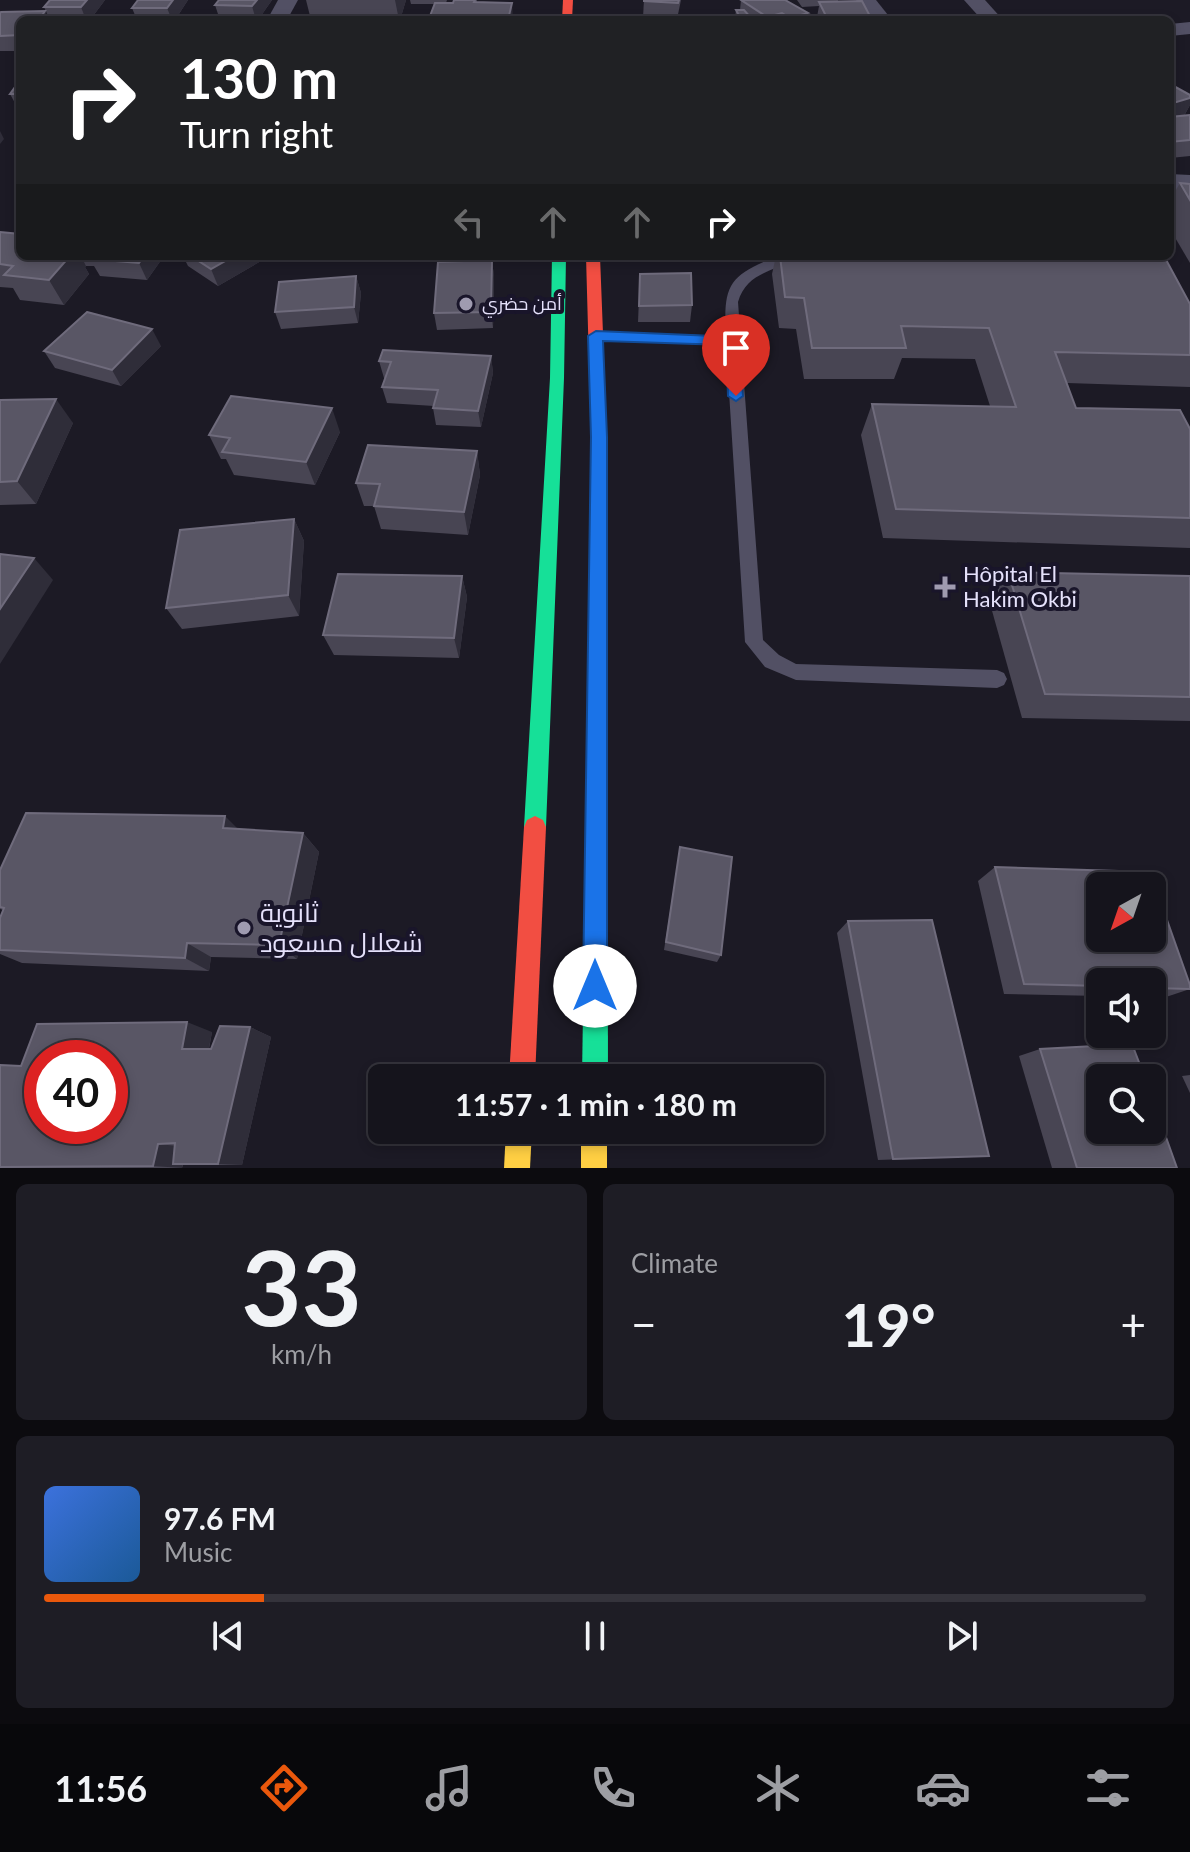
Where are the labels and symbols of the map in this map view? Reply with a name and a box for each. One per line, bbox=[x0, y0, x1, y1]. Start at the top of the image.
place label: أمن حضري bbox=[482, 292, 562, 318]
marker: أمن حضري bbox=[457, 295, 475, 313]
pin bbox=[702, 314, 770, 396]
place label: Hôpital El Hakim Okbi bbox=[963, 560, 1077, 612]
marker: Hôpital El Hakim Okbi bbox=[934, 576, 956, 598]
north arrow bbox=[1086, 872, 1166, 952]
place label: ثانوية شعلال مسعود bbox=[260, 896, 423, 958]
marker: ثانوية شعلال مسعود bbox=[235, 919, 253, 937]
position arrow bbox=[553, 944, 637, 1028]
speed limit sign: 40 bbox=[24, 1040, 128, 1144]

